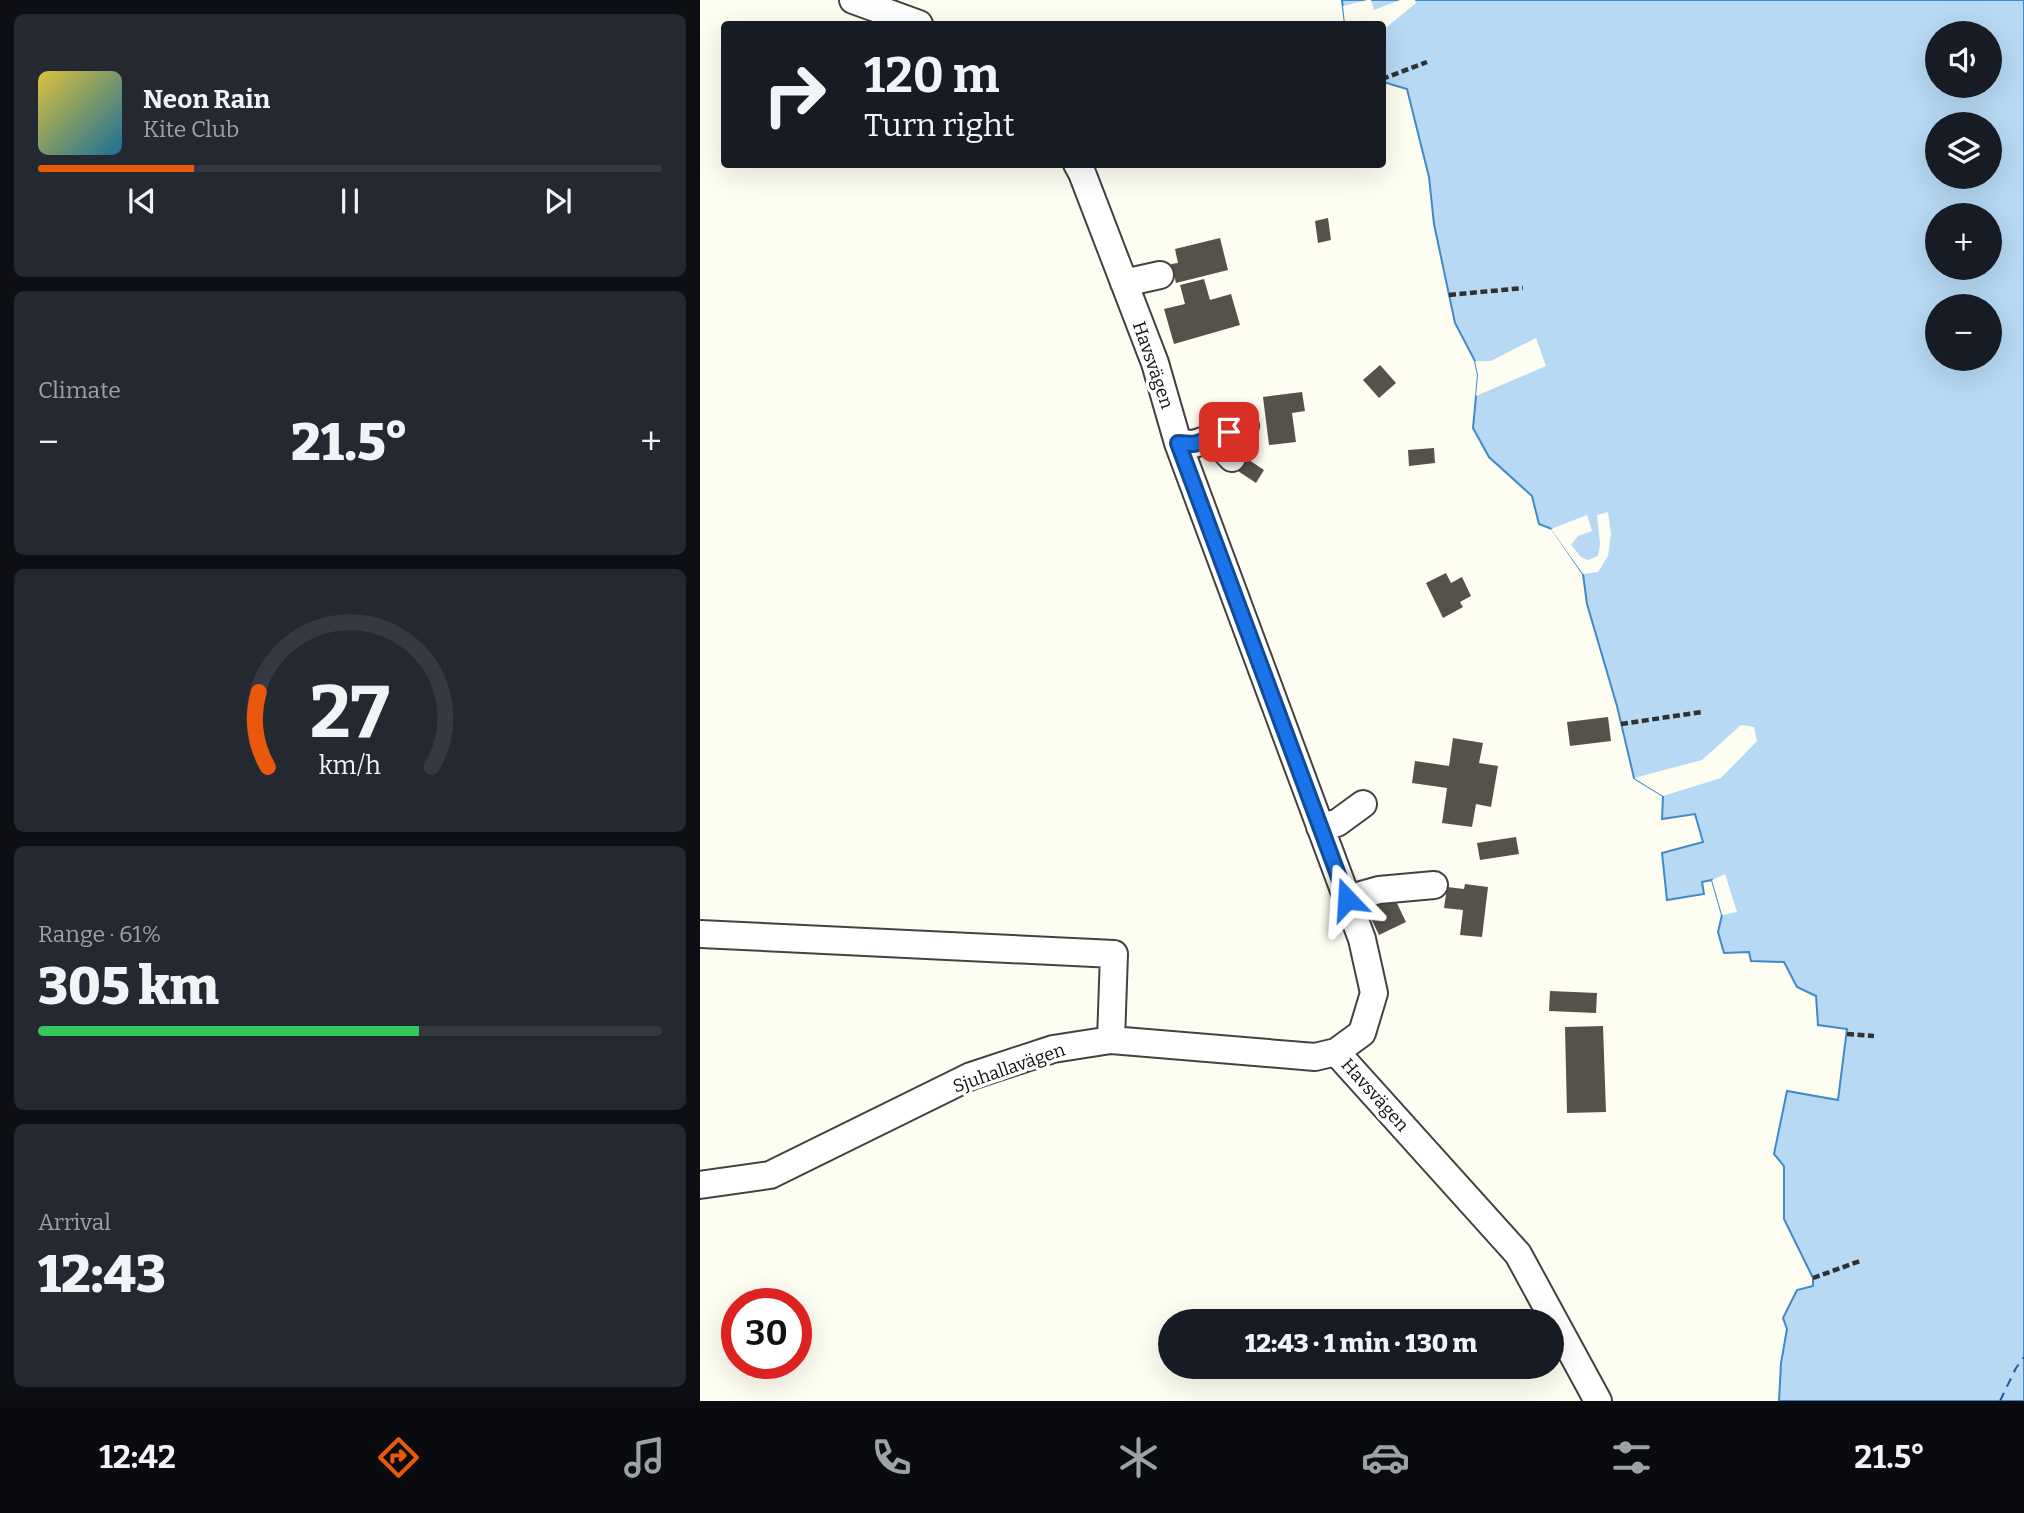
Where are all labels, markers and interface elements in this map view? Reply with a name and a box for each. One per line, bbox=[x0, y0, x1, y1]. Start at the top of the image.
map controls bbox=[1925, 21, 2002, 371]
button: sound bbox=[1925, 21, 2002, 98]
text: 120 m bbox=[864, 46, 999, 105]
icon: right bbox=[749, 49, 840, 140]
text: Neon Rain bbox=[143, 84, 270, 115]
text: Turn right bbox=[864, 106, 1015, 144]
button: layers bbox=[1925, 112, 2002, 189]
text: Kite Club bbox=[143, 115, 239, 143]
icon: previous bbox=[123, 182, 161, 220]
icon: pause bbox=[331, 182, 369, 220]
icon: next bbox=[539, 182, 577, 220]
button: + bbox=[1925, 203, 2002, 280]
button: − bbox=[1925, 294, 2002, 371]
street label: Havsvägen bbox=[1128, 318, 1178, 412]
text: Climate bbox=[38, 376, 121, 404]
pin bbox=[1199, 402, 1259, 462]
text: 21.5° bbox=[291, 411, 408, 474]
icon: arrive bbox=[1210, 413, 1248, 451]
text: − bbox=[38, 419, 59, 465]
text: + bbox=[640, 419, 662, 465]
text: 27 bbox=[310, 669, 390, 756]
text: km/h bbox=[319, 750, 381, 780]
position arrow bbox=[1310, 862, 1384, 936]
text: Range · 61% bbox=[38, 920, 161, 948]
text: 305 km bbox=[38, 955, 219, 1018]
street label: Sjuhallavägen bbox=[950, 1038, 1069, 1097]
street label: Havsvägen bbox=[1336, 1054, 1414, 1137]
text: Arrival bbox=[38, 1208, 111, 1236]
text: 12:43 bbox=[38, 1243, 166, 1306]
speed limit sign: 30 bbox=[721, 1288, 812, 1379]
text: 12:43 · 1 min · 130 m bbox=[1245, 1328, 1477, 1359]
icon: directions bbox=[374, 1433, 423, 1482]
icon: music bbox=[620, 1433, 669, 1482]
icon: phone bbox=[867, 1433, 916, 1482]
icon: climate bbox=[1114, 1433, 1163, 1482]
icon: car bbox=[1361, 1433, 1410, 1482]
icon: filters bbox=[1607, 1433, 1656, 1482]
text: 12:42 bbox=[99, 1438, 176, 1476]
text: 21.5° bbox=[1854, 1438, 1925, 1476]

